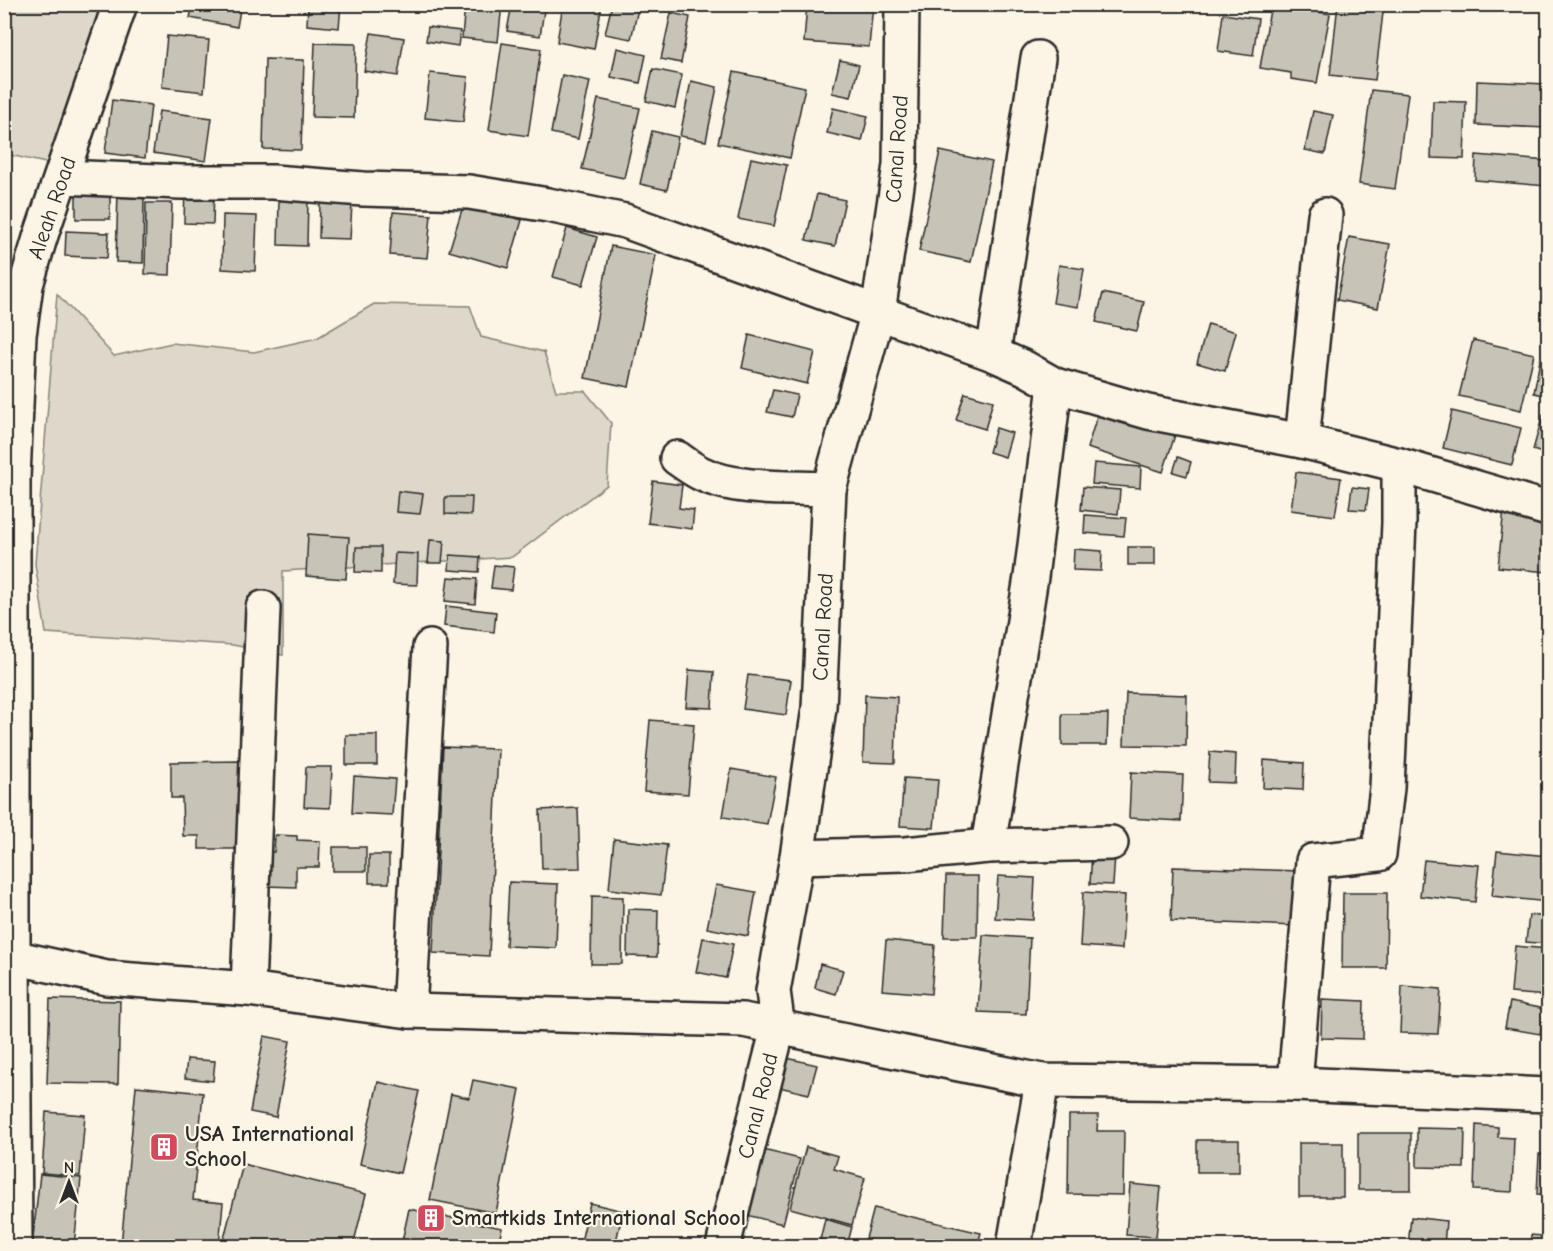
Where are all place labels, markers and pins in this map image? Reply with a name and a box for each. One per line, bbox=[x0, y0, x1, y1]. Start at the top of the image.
place label: USA International School bbox=[185, 1121, 354, 1172]
building icon: USA International School bbox=[148, 1131, 180, 1163]
building icon: Smartkids International School bbox=[415, 1202, 447, 1234]
place label: Smartkids International School bbox=[452, 1205, 746, 1231]

